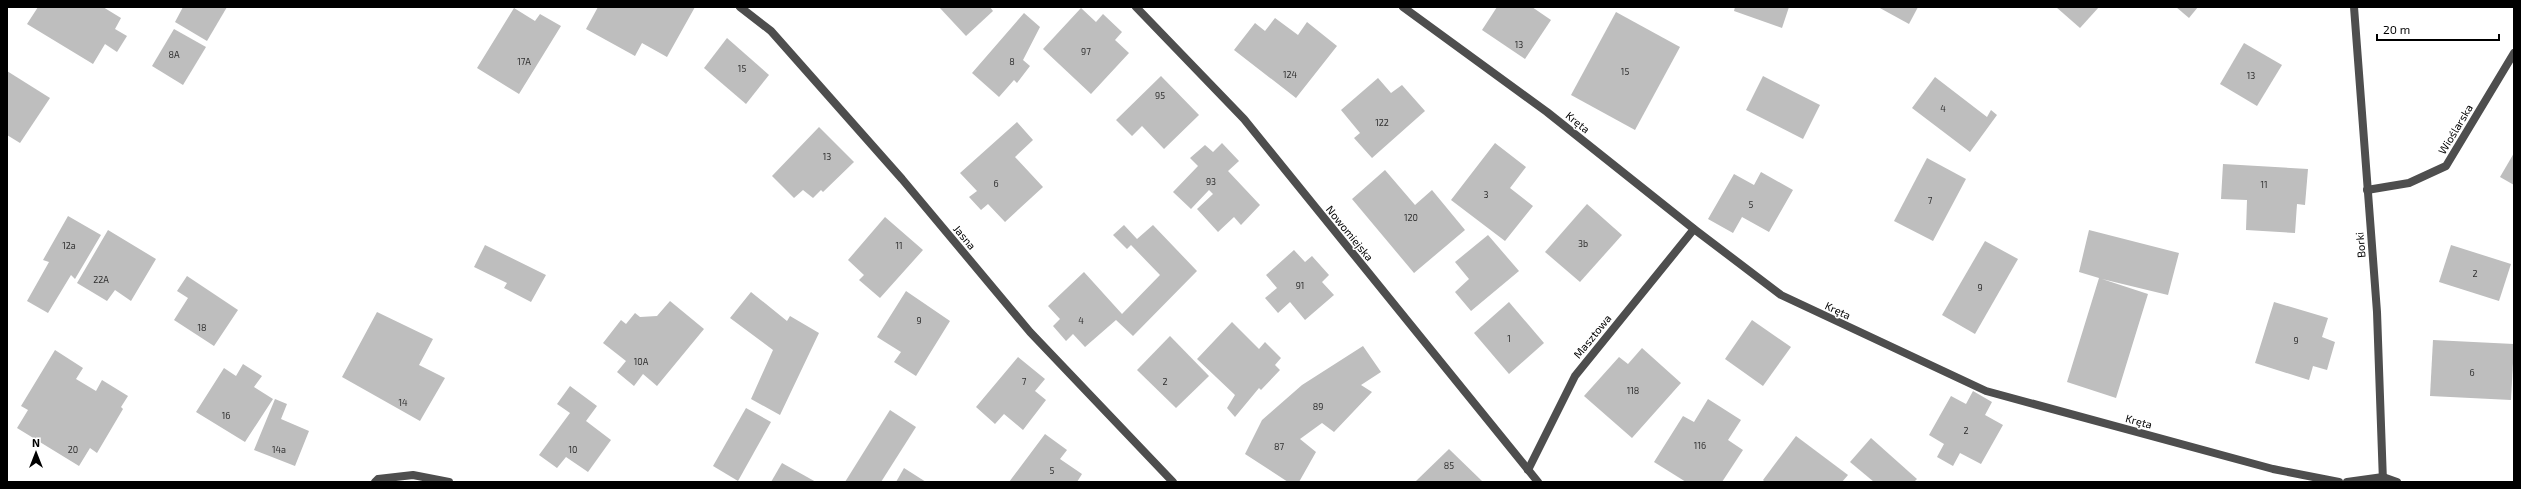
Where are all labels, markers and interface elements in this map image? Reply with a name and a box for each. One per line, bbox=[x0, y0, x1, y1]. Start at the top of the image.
scale bar bbox=[2377, 16, 2499, 42]
text: 20 m bbox=[2383, 22, 2410, 36]
house number: 13 bbox=[1515, 39, 1523, 50]
house number: 97 bbox=[1081, 46, 1091, 57]
house number: 8A bbox=[168, 49, 180, 60]
house number: 17A bbox=[517, 56, 531, 67]
house number: 8 bbox=[1009, 56, 1015, 67]
house number: 15 bbox=[738, 63, 746, 74]
house number: 15 bbox=[1621, 66, 1629, 77]
house number: 124 bbox=[1283, 69, 1298, 80]
house number: 13 bbox=[2247, 70, 2255, 81]
house number: 95 bbox=[1155, 90, 1165, 101]
street label: Wioślarska bbox=[2435, 102, 2475, 156]
house number: 4 bbox=[1940, 103, 1946, 114]
street label: Kręta bbox=[1563, 108, 1593, 136]
house number: 122 bbox=[1375, 117, 1389, 128]
house number: 13 bbox=[823, 151, 831, 162]
house number: 93 bbox=[1206, 176, 1216, 187]
house number: 6 bbox=[993, 178, 999, 189]
house number: 11 bbox=[2260, 179, 2268, 190]
house number: 3 bbox=[1483, 189, 1489, 200]
house number: 7 bbox=[1928, 195, 1933, 206]
house number: 5 bbox=[1749, 199, 1754, 210]
street label: Nowomiejska bbox=[1323, 203, 1376, 264]
house number: 120 bbox=[1404, 212, 1418, 223]
street label: Jasna bbox=[951, 222, 979, 252]
street label: Borki bbox=[2352, 232, 2368, 258]
house number: 3b bbox=[1578, 238, 1588, 249]
house number: 12a bbox=[62, 240, 76, 251]
house number: 11 bbox=[895, 240, 903, 251]
house number: 2 bbox=[2472, 268, 2478, 279]
house number: 22A bbox=[93, 274, 109, 285]
house number: 91 bbox=[1296, 280, 1304, 291]
house number: 9 bbox=[1977, 282, 1983, 293]
street label: Kręta bbox=[1823, 298, 1853, 322]
street label: Masztowa bbox=[1570, 312, 1614, 360]
house number: 9 bbox=[916, 315, 922, 326]
house number: 4 bbox=[1078, 315, 1084, 326]
house number: 18 bbox=[197, 322, 207, 333]
house number: 1 bbox=[1507, 333, 1511, 344]
house number: 9 bbox=[2293, 335, 2299, 346]
house number: 10A bbox=[634, 356, 649, 367]
house number: 6 bbox=[2469, 367, 2475, 378]
house number: 7 bbox=[1022, 376, 1027, 387]
house number: 2 bbox=[1162, 376, 1168, 387]
house number: 118 bbox=[1627, 385, 1639, 396]
house number: 14 bbox=[398, 397, 408, 408]
house number: 89 bbox=[1313, 401, 1323, 412]
house number: 16 bbox=[222, 410, 230, 421]
street label: Kręta bbox=[2124, 411, 2154, 431]
house number: 2 bbox=[1963, 425, 1969, 436]
north arrow bbox=[16, 433, 56, 473]
text: N bbox=[32, 436, 40, 449]
house number: 116 bbox=[1694, 440, 1706, 451]
house number: 87 bbox=[1274, 441, 1284, 452]
house number: 20 bbox=[68, 444, 78, 455]
house number: 14a bbox=[272, 444, 286, 455]
house number: 10 bbox=[568, 444, 578, 455]
house number: 85 bbox=[1444, 460, 1454, 471]
house number: 5 bbox=[1050, 465, 1055, 476]

